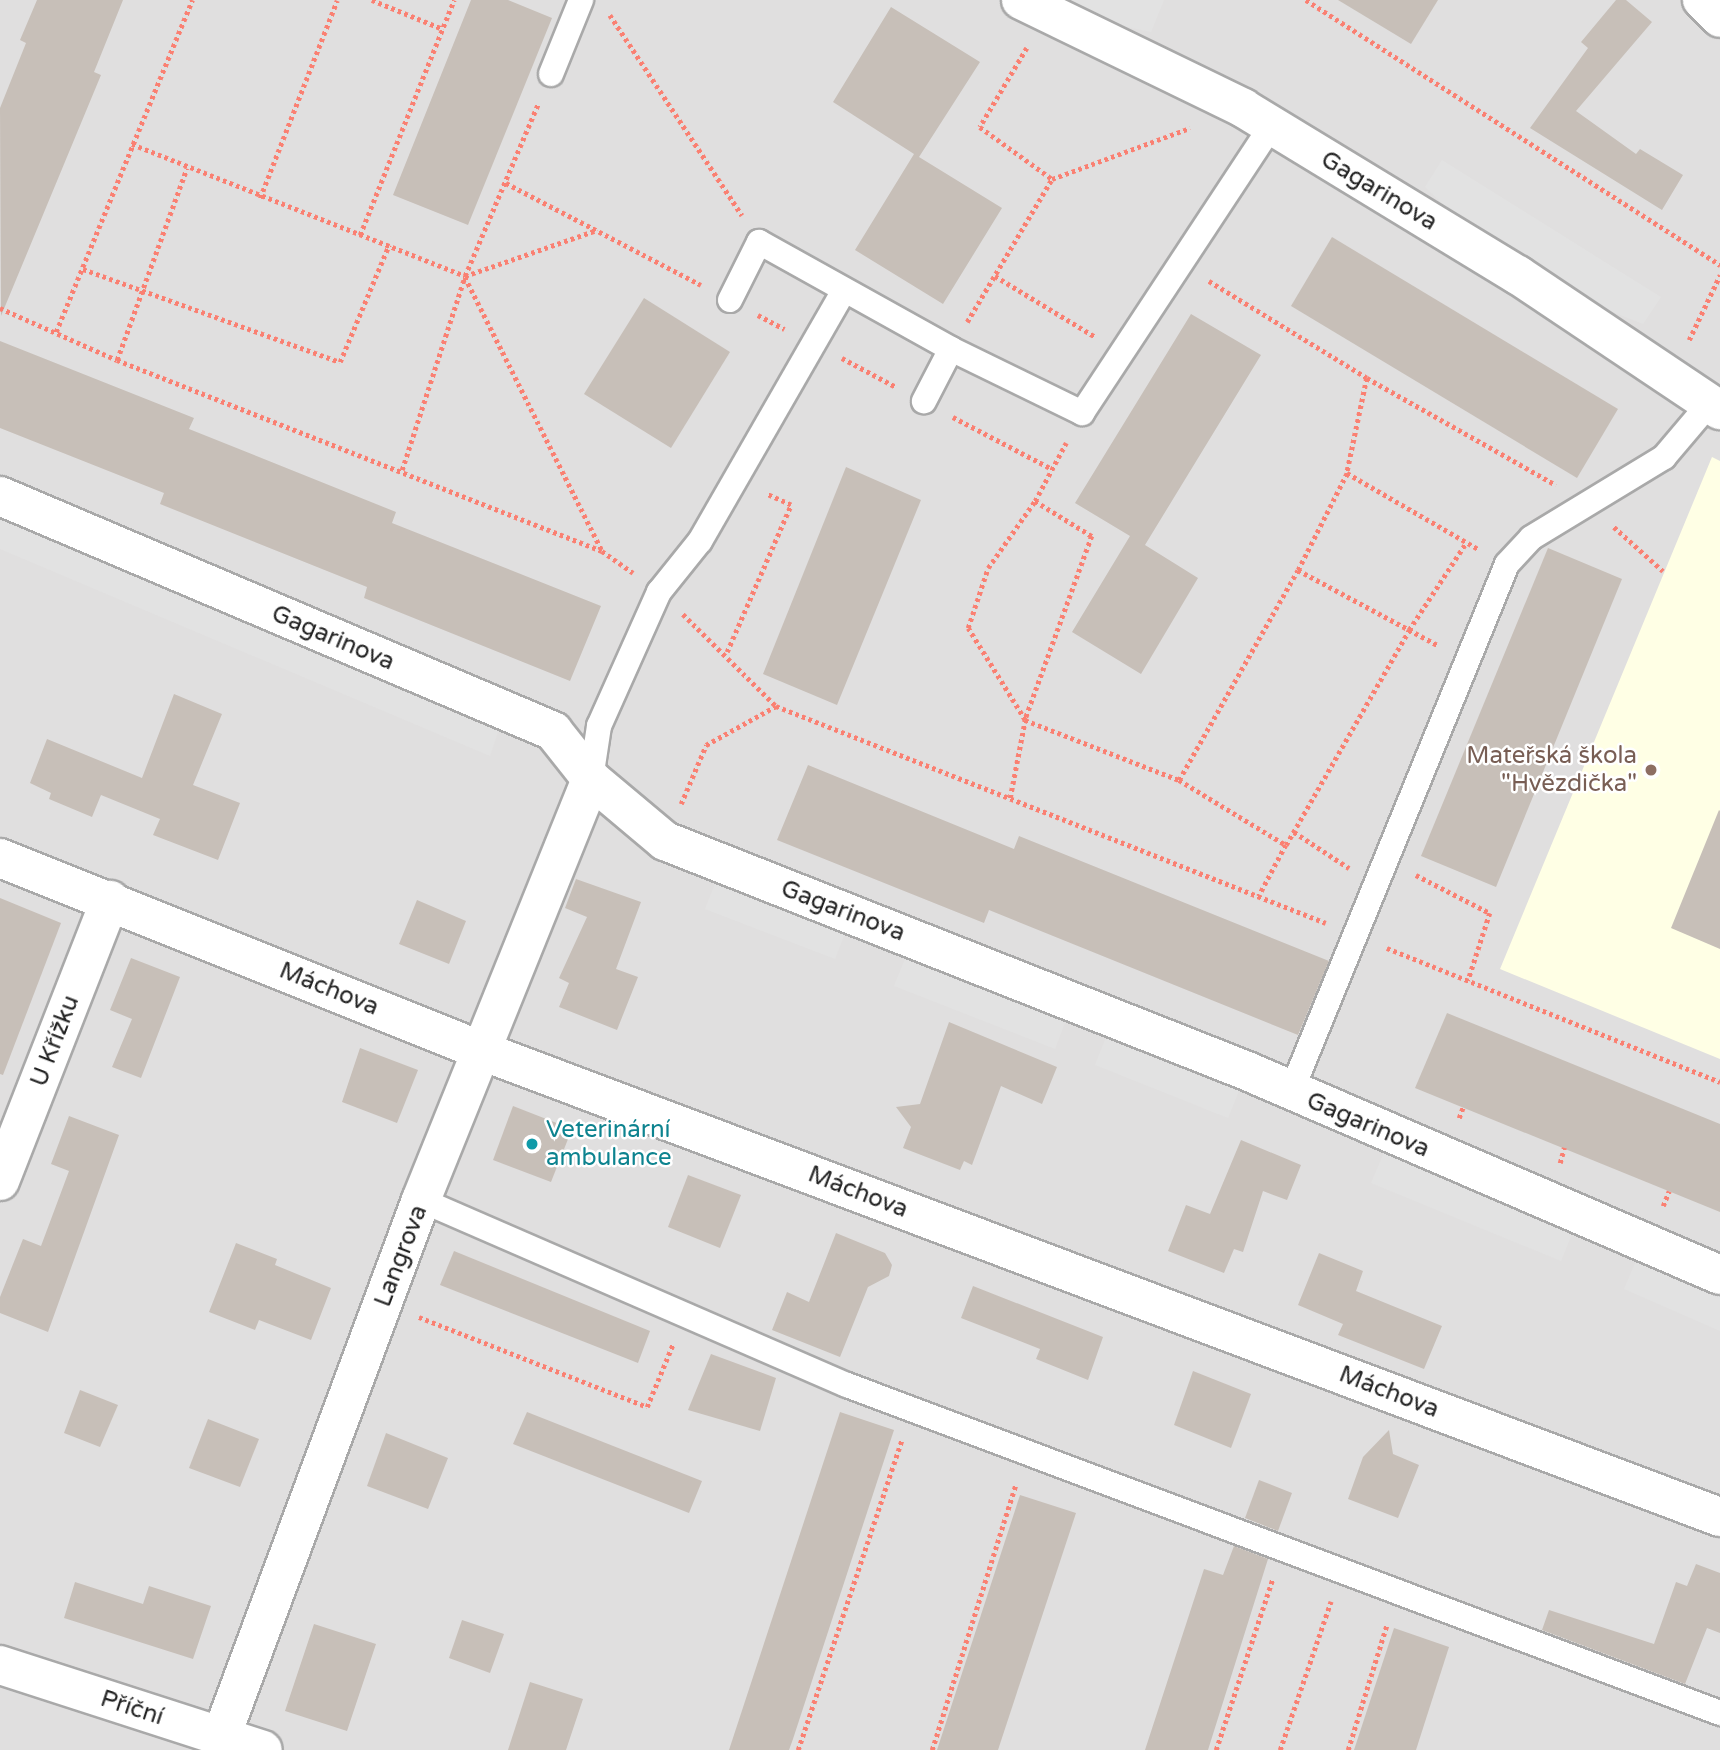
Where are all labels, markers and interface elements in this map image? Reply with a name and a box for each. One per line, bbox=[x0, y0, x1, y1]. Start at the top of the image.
street label: Gagarinova bbox=[1316, 145, 1442, 237]
street label: Gagarinova bbox=[267, 599, 399, 677]
place label: Mateřská škola "Hvězdička" bbox=[1466, 742, 1637, 798]
marker: Mateřská škola "Hvězdička" bbox=[1643, 762, 1659, 778]
street label: Gagarinova bbox=[777, 874, 909, 948]
street label: Máchova bbox=[275, 956, 383, 1022]
street label: U Křížku bbox=[24, 991, 86, 1091]
street label: Gagarinova bbox=[1302, 1086, 1434, 1164]
place label: Veterinární ambulance bbox=[546, 1116, 672, 1172]
marker: Veterinární ambulance bbox=[524, 1136, 540, 1152]
street label: Máchova bbox=[804, 1160, 912, 1224]
street label: Langrova bbox=[368, 1201, 434, 1311]
street label: Máchova bbox=[1335, 1360, 1443, 1424]
street label: Příční bbox=[97, 1684, 167, 1732]

